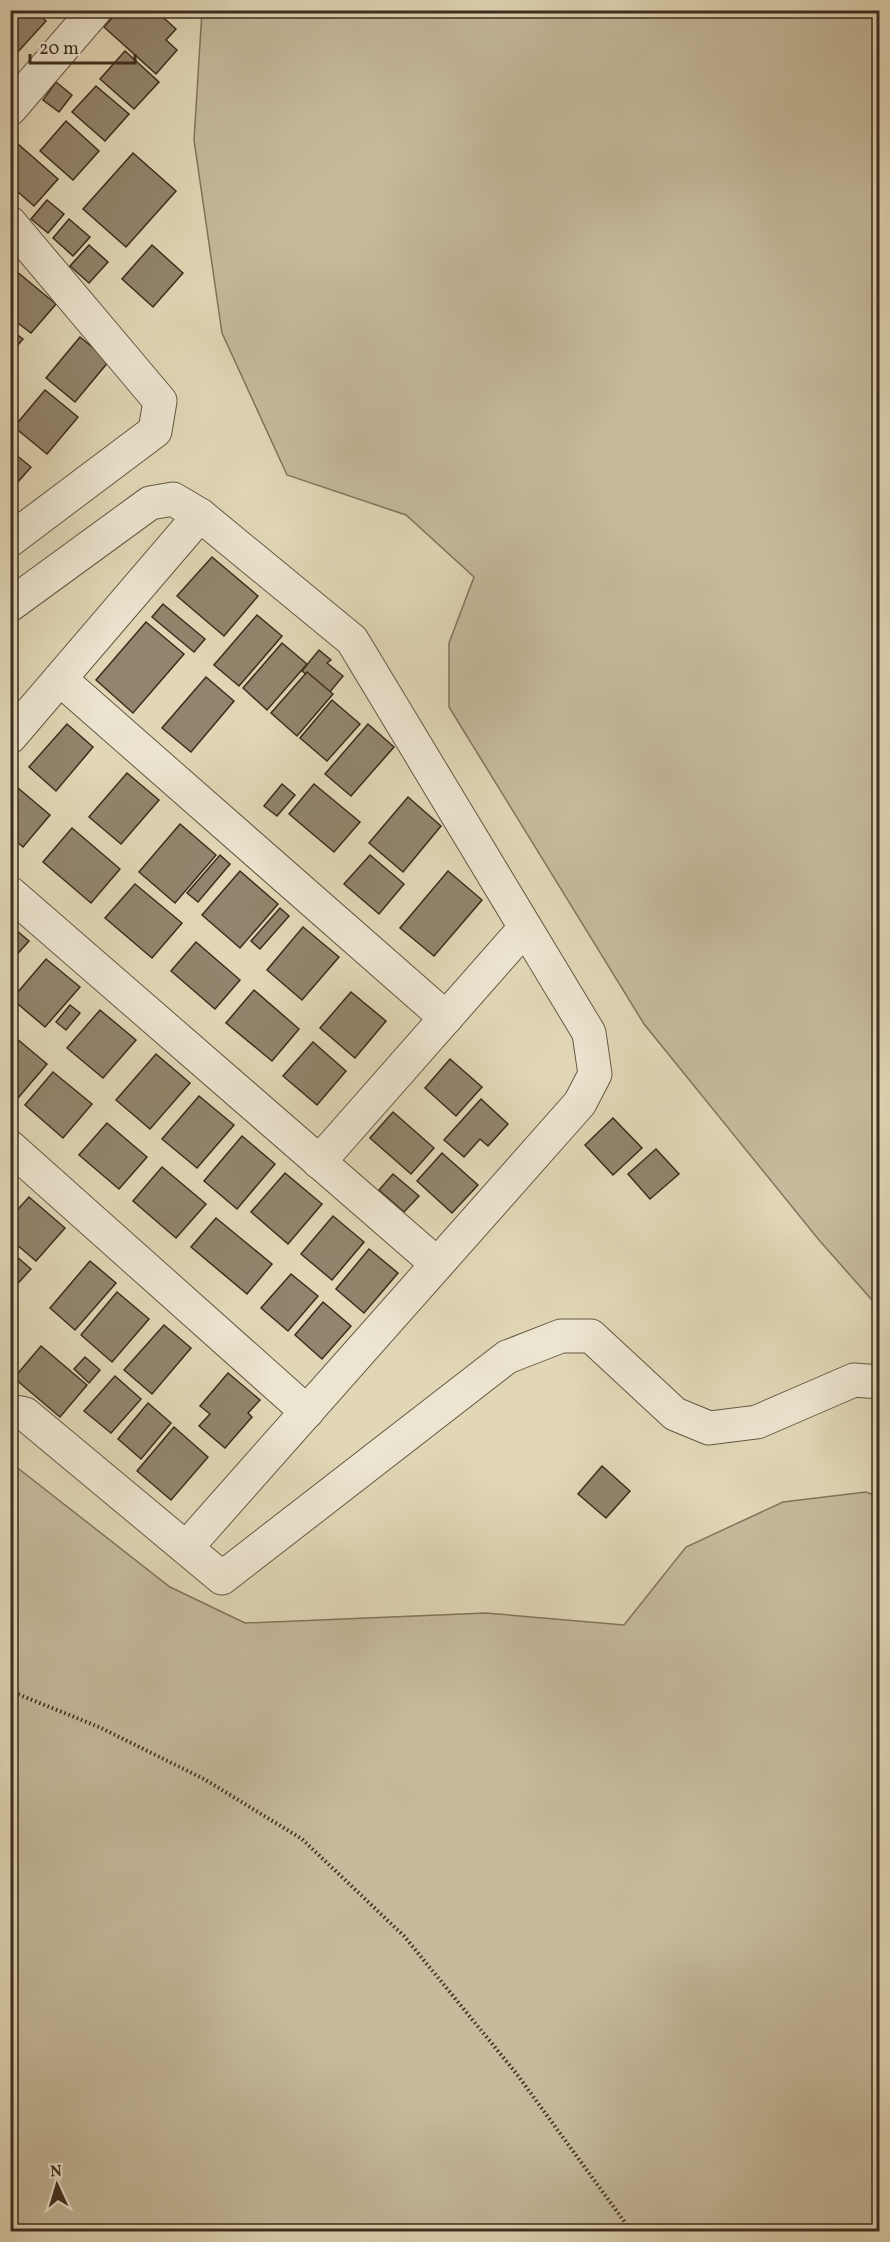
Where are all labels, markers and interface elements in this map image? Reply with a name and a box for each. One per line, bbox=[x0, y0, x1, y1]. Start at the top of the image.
scale bar bbox=[30, 27, 135, 65]
text: 20 m bbox=[39, 37, 79, 62]
north arrow bbox=[27, 2155, 87, 2215]
text: N bbox=[50, 2161, 63, 2183]

